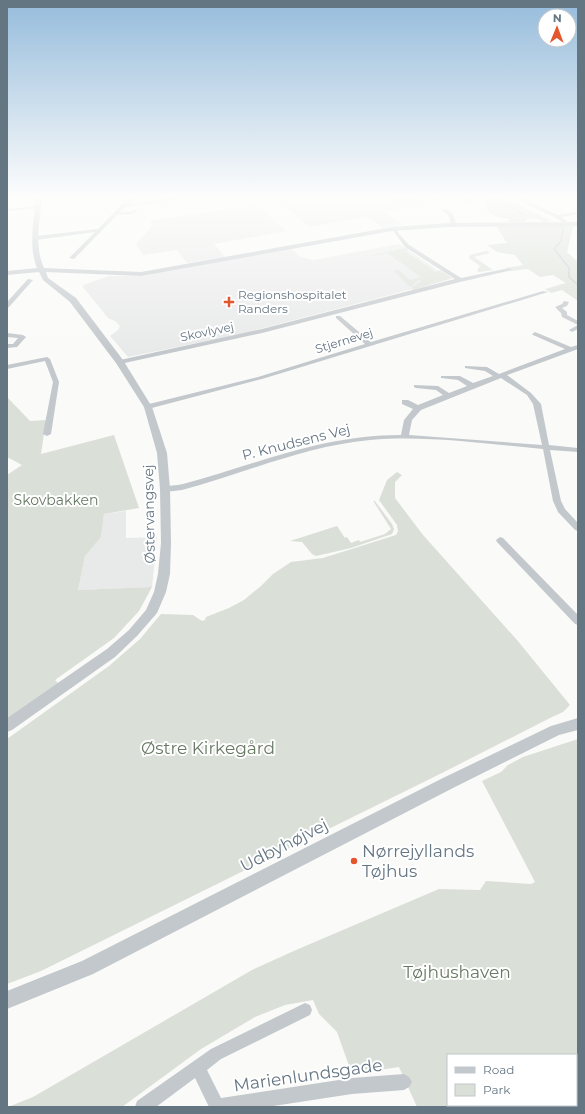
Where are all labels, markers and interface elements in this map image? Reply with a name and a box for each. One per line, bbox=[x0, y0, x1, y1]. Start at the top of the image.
north arrow bbox=[537, 8, 577, 48]
text: N bbox=[553, 11, 562, 25]
place label: Regionshospitalet Randers bbox=[238, 287, 347, 316]
marker: Regionshospitalet Randers bbox=[223, 296, 235, 308]
street label: Skovlyvej bbox=[179, 319, 235, 345]
street label: Stjernevej bbox=[313, 325, 375, 356]
street label: P. Knudsens Vej bbox=[240, 420, 352, 464]
street label: Østervangsvej bbox=[139, 464, 159, 564]
park label: Skovbakken bbox=[14, 491, 98, 509]
park label: Østre Kirkegård bbox=[141, 738, 275, 758]
street label: Udbyhøjvej bbox=[237, 814, 331, 876]
place label: Nørrejyllands Tøjhus bbox=[362, 841, 474, 881]
marker: Nørrejyllands Tøjhus bbox=[349, 856, 359, 866]
park label: Tøjhushaven bbox=[403, 962, 511, 982]
legend bbox=[447, 1054, 577, 1106]
street label: Marienlundsgade bbox=[232, 1055, 384, 1095]
text: Road bbox=[483, 1062, 514, 1077]
text: Park bbox=[483, 1082, 511, 1097]

